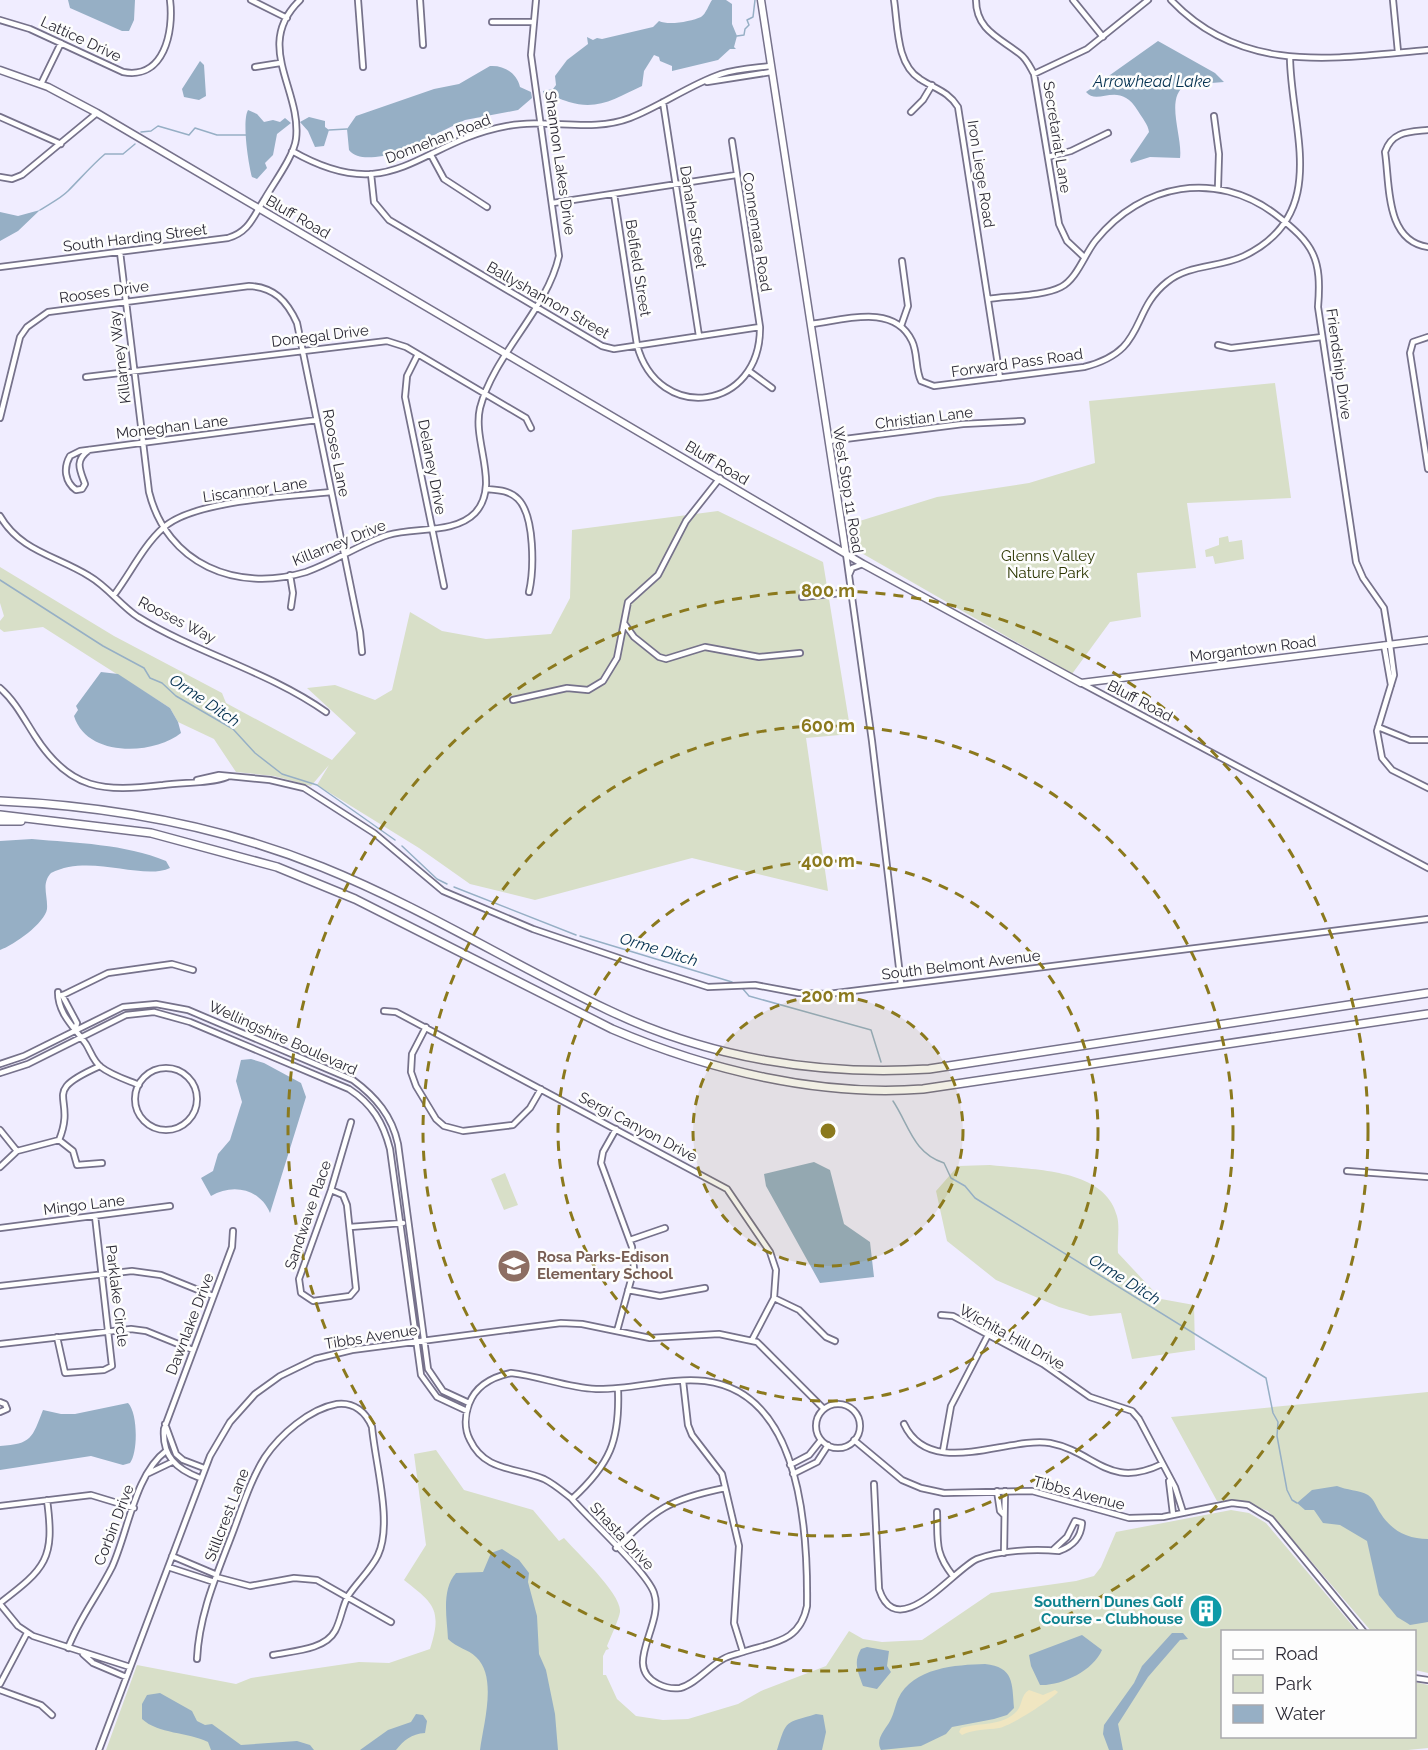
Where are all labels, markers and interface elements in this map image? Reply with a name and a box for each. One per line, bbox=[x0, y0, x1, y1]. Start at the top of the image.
street label: Lattice Drive bbox=[38, 13, 124, 66]
water label: Arrowhead Lake bbox=[1092, 72, 1211, 91]
street label: Secretariat Lane bbox=[1039, 80, 1075, 194]
street label: Shannon Lakes Drive bbox=[541, 90, 579, 236]
street label: Donnehan Road bbox=[383, 111, 493, 167]
street label: Iron Liege Road bbox=[964, 119, 998, 229]
street label: Danaher Street bbox=[676, 164, 710, 270]
street label: Connemara Road bbox=[739, 171, 775, 293]
street label: Bluff Road bbox=[263, 191, 333, 243]
street label: Belfield Street bbox=[621, 218, 655, 318]
street label: South Harding Street bbox=[62, 220, 208, 256]
street label: Ballyshannon Street bbox=[483, 258, 613, 342]
street label: Rooses Drive bbox=[58, 277, 150, 307]
street label: Friendship Drive bbox=[1322, 307, 1356, 421]
street label: Killarney Way bbox=[105, 309, 135, 405]
street label: Donegal Drive bbox=[270, 321, 370, 351]
street label: Forward Pass Road bbox=[950, 345, 1084, 381]
street label: Christian Lane bbox=[874, 403, 974, 433]
street label: Rooses Lane bbox=[319, 408, 353, 499]
street label: Moneghan Lane bbox=[115, 411, 229, 443]
street label: Delaney Drive bbox=[414, 418, 450, 516]
street label: West Stop 11 Road bbox=[829, 425, 867, 555]
street label: Bluff Road bbox=[682, 437, 752, 489]
street label: Liscannor Lane bbox=[202, 474, 309, 506]
street label: Killarney Drive bbox=[290, 516, 389, 570]
park label: Glenns Valley Nature Park bbox=[1001, 547, 1095, 582]
text: 800 m bbox=[801, 580, 855, 601]
street label: Rooses Way bbox=[135, 593, 219, 647]
street label: Morgantown Road bbox=[1189, 632, 1317, 666]
water label: Orme Ditch bbox=[166, 670, 243, 731]
street label: Bluff Road bbox=[1104, 676, 1176, 726]
text: 600 m bbox=[801, 715, 855, 736]
text: 400 m bbox=[801, 850, 855, 871]
water label: Orme Ditch bbox=[618, 929, 700, 970]
street label: South Belmont Avenue bbox=[881, 946, 1042, 984]
text: 200 m bbox=[801, 985, 855, 1006]
street label: Wellingshire Boulevard bbox=[206, 997, 360, 1079]
street label: Sergi Canyon Drive bbox=[576, 1088, 700, 1166]
centre of rings bbox=[818, 1121, 838, 1141]
street label: Sandwave Place bbox=[281, 1158, 335, 1272]
street label: Mingo Lane bbox=[42, 1191, 126, 1219]
street label: Parklake Circle bbox=[102, 1244, 132, 1348]
school or university icon: Rosa Parks-Edison Elementary School bbox=[496, 1248, 532, 1284]
place label: Rosa Parks-Edison Elementary School bbox=[537, 1248, 673, 1283]
water label: Orme Ditch bbox=[1086, 1250, 1164, 1309]
street label: Dawnlake Drive bbox=[162, 1270, 218, 1378]
street label: Wichita Hill Drive bbox=[956, 1301, 1068, 1374]
street label: Tibbs Avenue bbox=[323, 1321, 419, 1353]
street label: Stillcrest Lane bbox=[201, 1466, 253, 1564]
street label: Tibbs Avenue bbox=[1031, 1472, 1127, 1514]
street label: Corbin Drive bbox=[90, 1482, 138, 1568]
street label: Shasta Drive bbox=[586, 1498, 658, 1574]
place label: Southern Dunes Golf Course - Clubhouse bbox=[1034, 1593, 1183, 1628]
building icon: Southern Dunes Golf Course - Clubhouse bbox=[1188, 1593, 1224, 1629]
legend bbox=[1221, 1630, 1416, 1738]
text: Road bbox=[1275, 1643, 1318, 1664]
text: Park bbox=[1275, 1673, 1312, 1694]
text: Water bbox=[1275, 1703, 1326, 1724]

